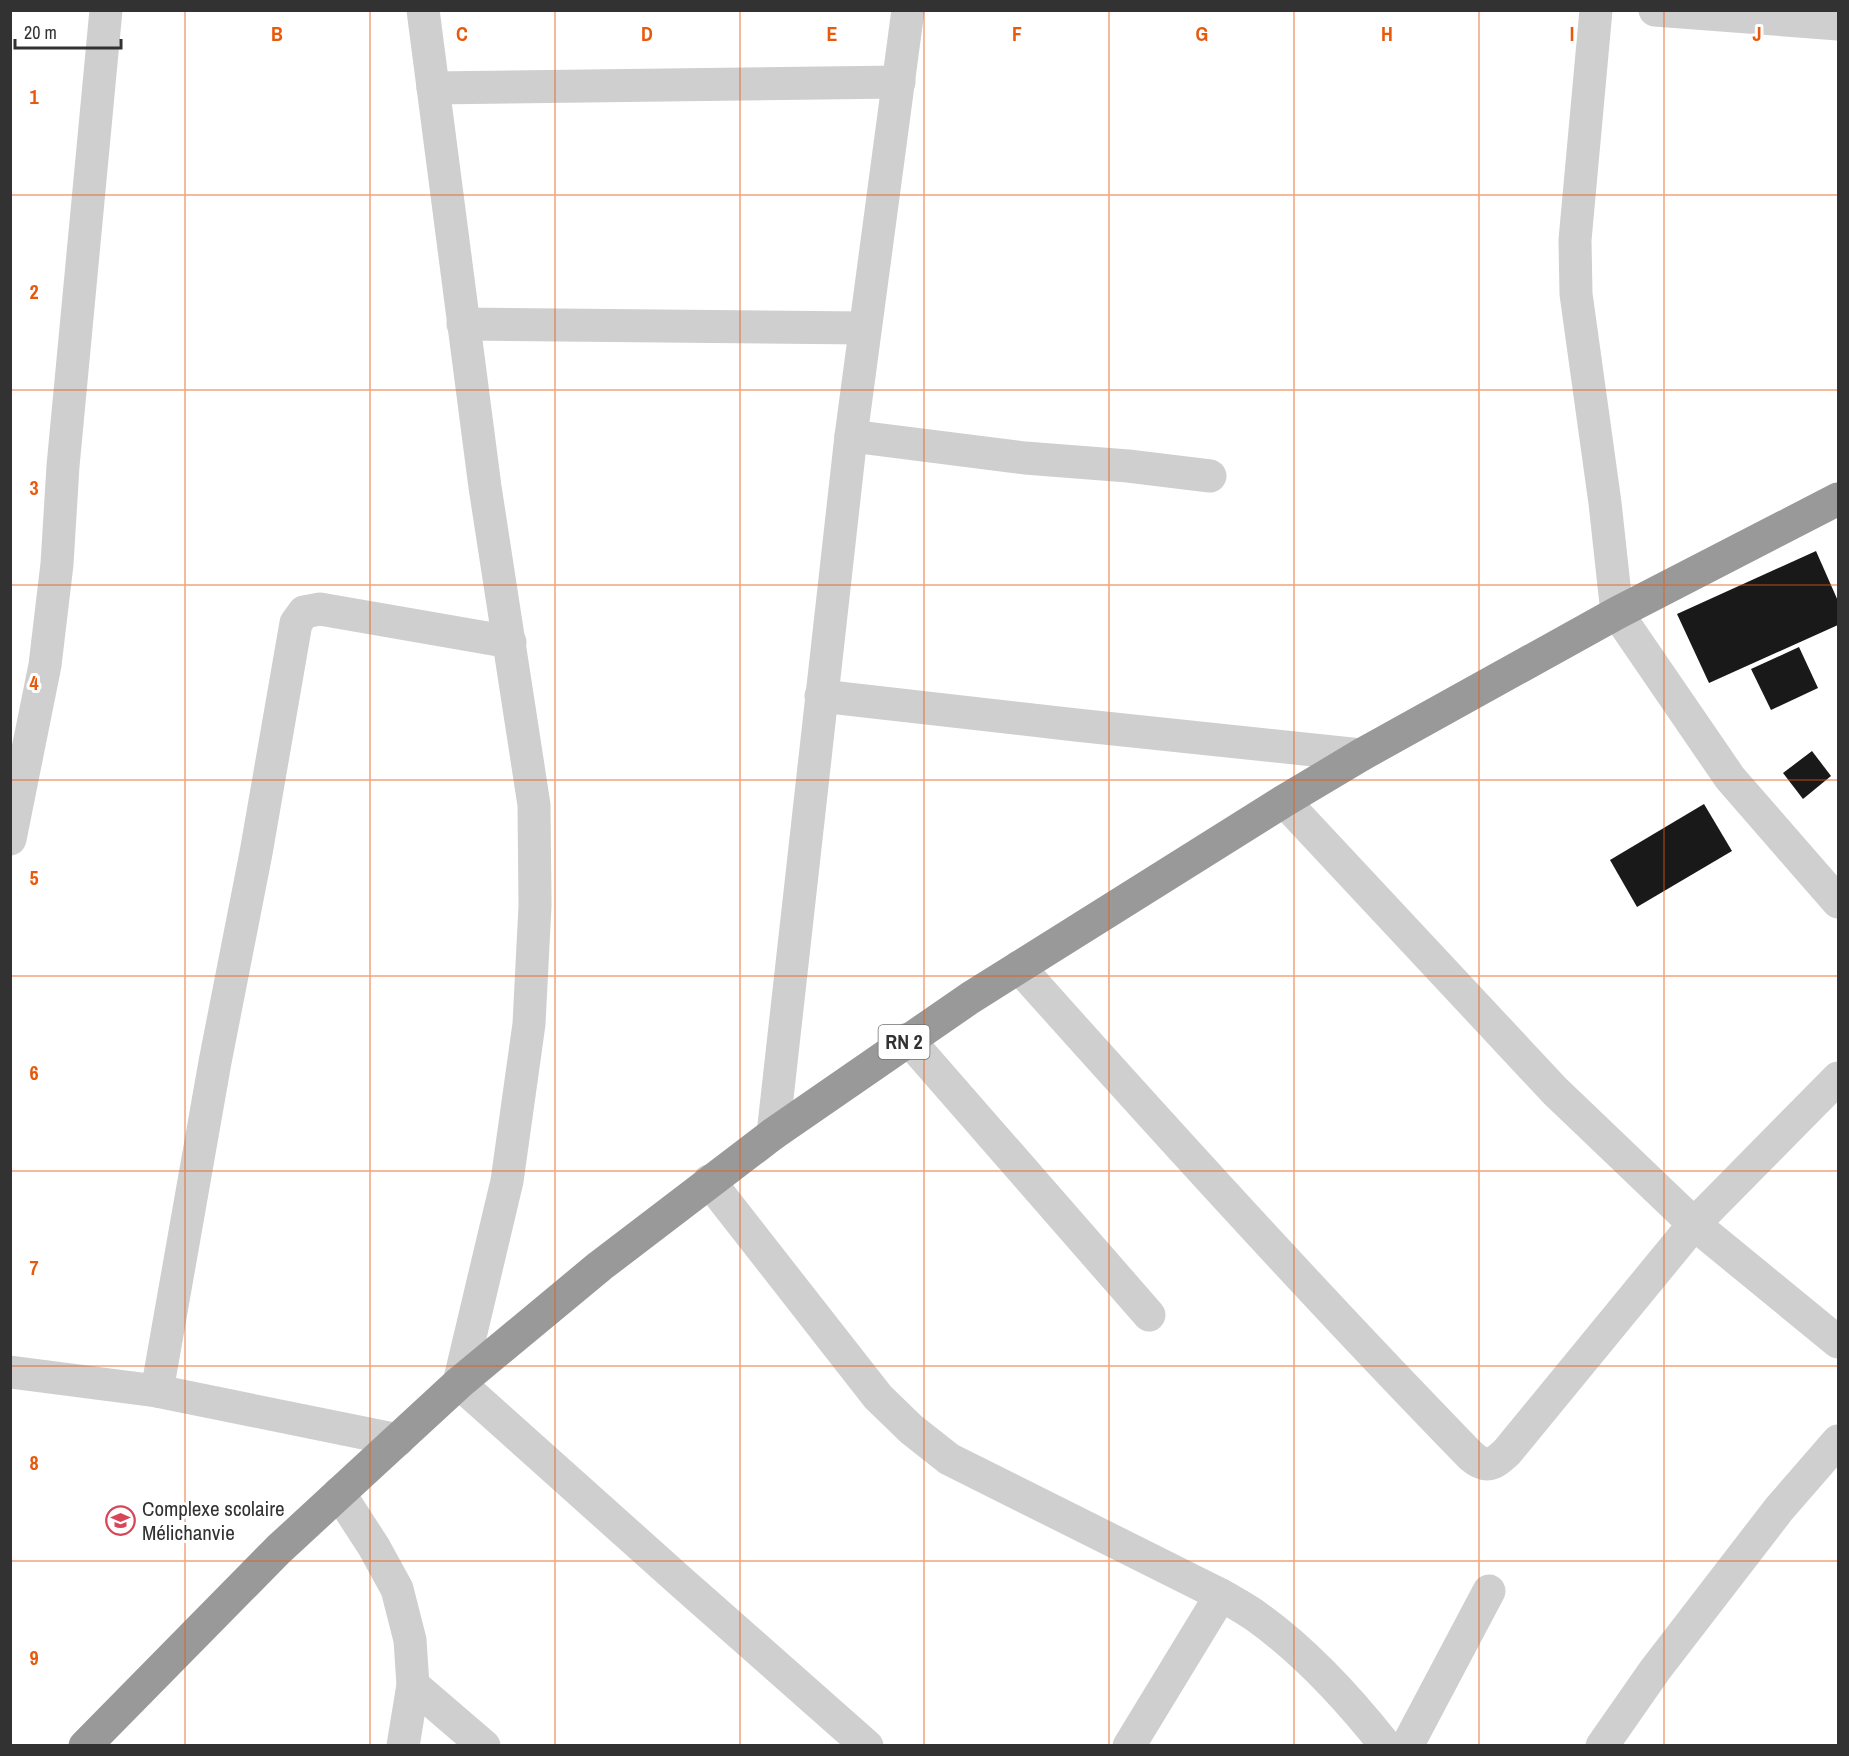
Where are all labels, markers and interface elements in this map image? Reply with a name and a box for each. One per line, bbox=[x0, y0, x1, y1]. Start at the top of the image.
scale bar bbox=[15, 12, 122, 50]
text: 20 m bbox=[24, 20, 57, 45]
text: B bbox=[271, 20, 283, 47]
text: C bbox=[456, 20, 468, 47]
text: D bbox=[641, 20, 653, 47]
text: E bbox=[827, 20, 838, 47]
text: F bbox=[1012, 20, 1022, 47]
text: G bbox=[1196, 20, 1208, 47]
text: H bbox=[1381, 20, 1393, 47]
text: I bbox=[1570, 20, 1574, 47]
text: J bbox=[1752, 20, 1762, 47]
text: 1 bbox=[29, 83, 39, 110]
text: 2 bbox=[29, 278, 39, 305]
text: 3 bbox=[29, 474, 39, 501]
text: 4 bbox=[29, 669, 39, 696]
text: 5 bbox=[29, 864, 39, 891]
road number: RN 2 bbox=[878, 1025, 930, 1059]
text: 6 bbox=[29, 1059, 39, 1086]
text: 7 bbox=[29, 1254, 39, 1281]
text: 8 bbox=[29, 1449, 39, 1476]
place label: Complexe scolaire Mélichanvie bbox=[142, 1494, 285, 1547]
school or university icon: Complexe scolaire Mélichanvie bbox=[105, 1505, 137, 1537]
text: 9 bbox=[29, 1644, 39, 1671]

